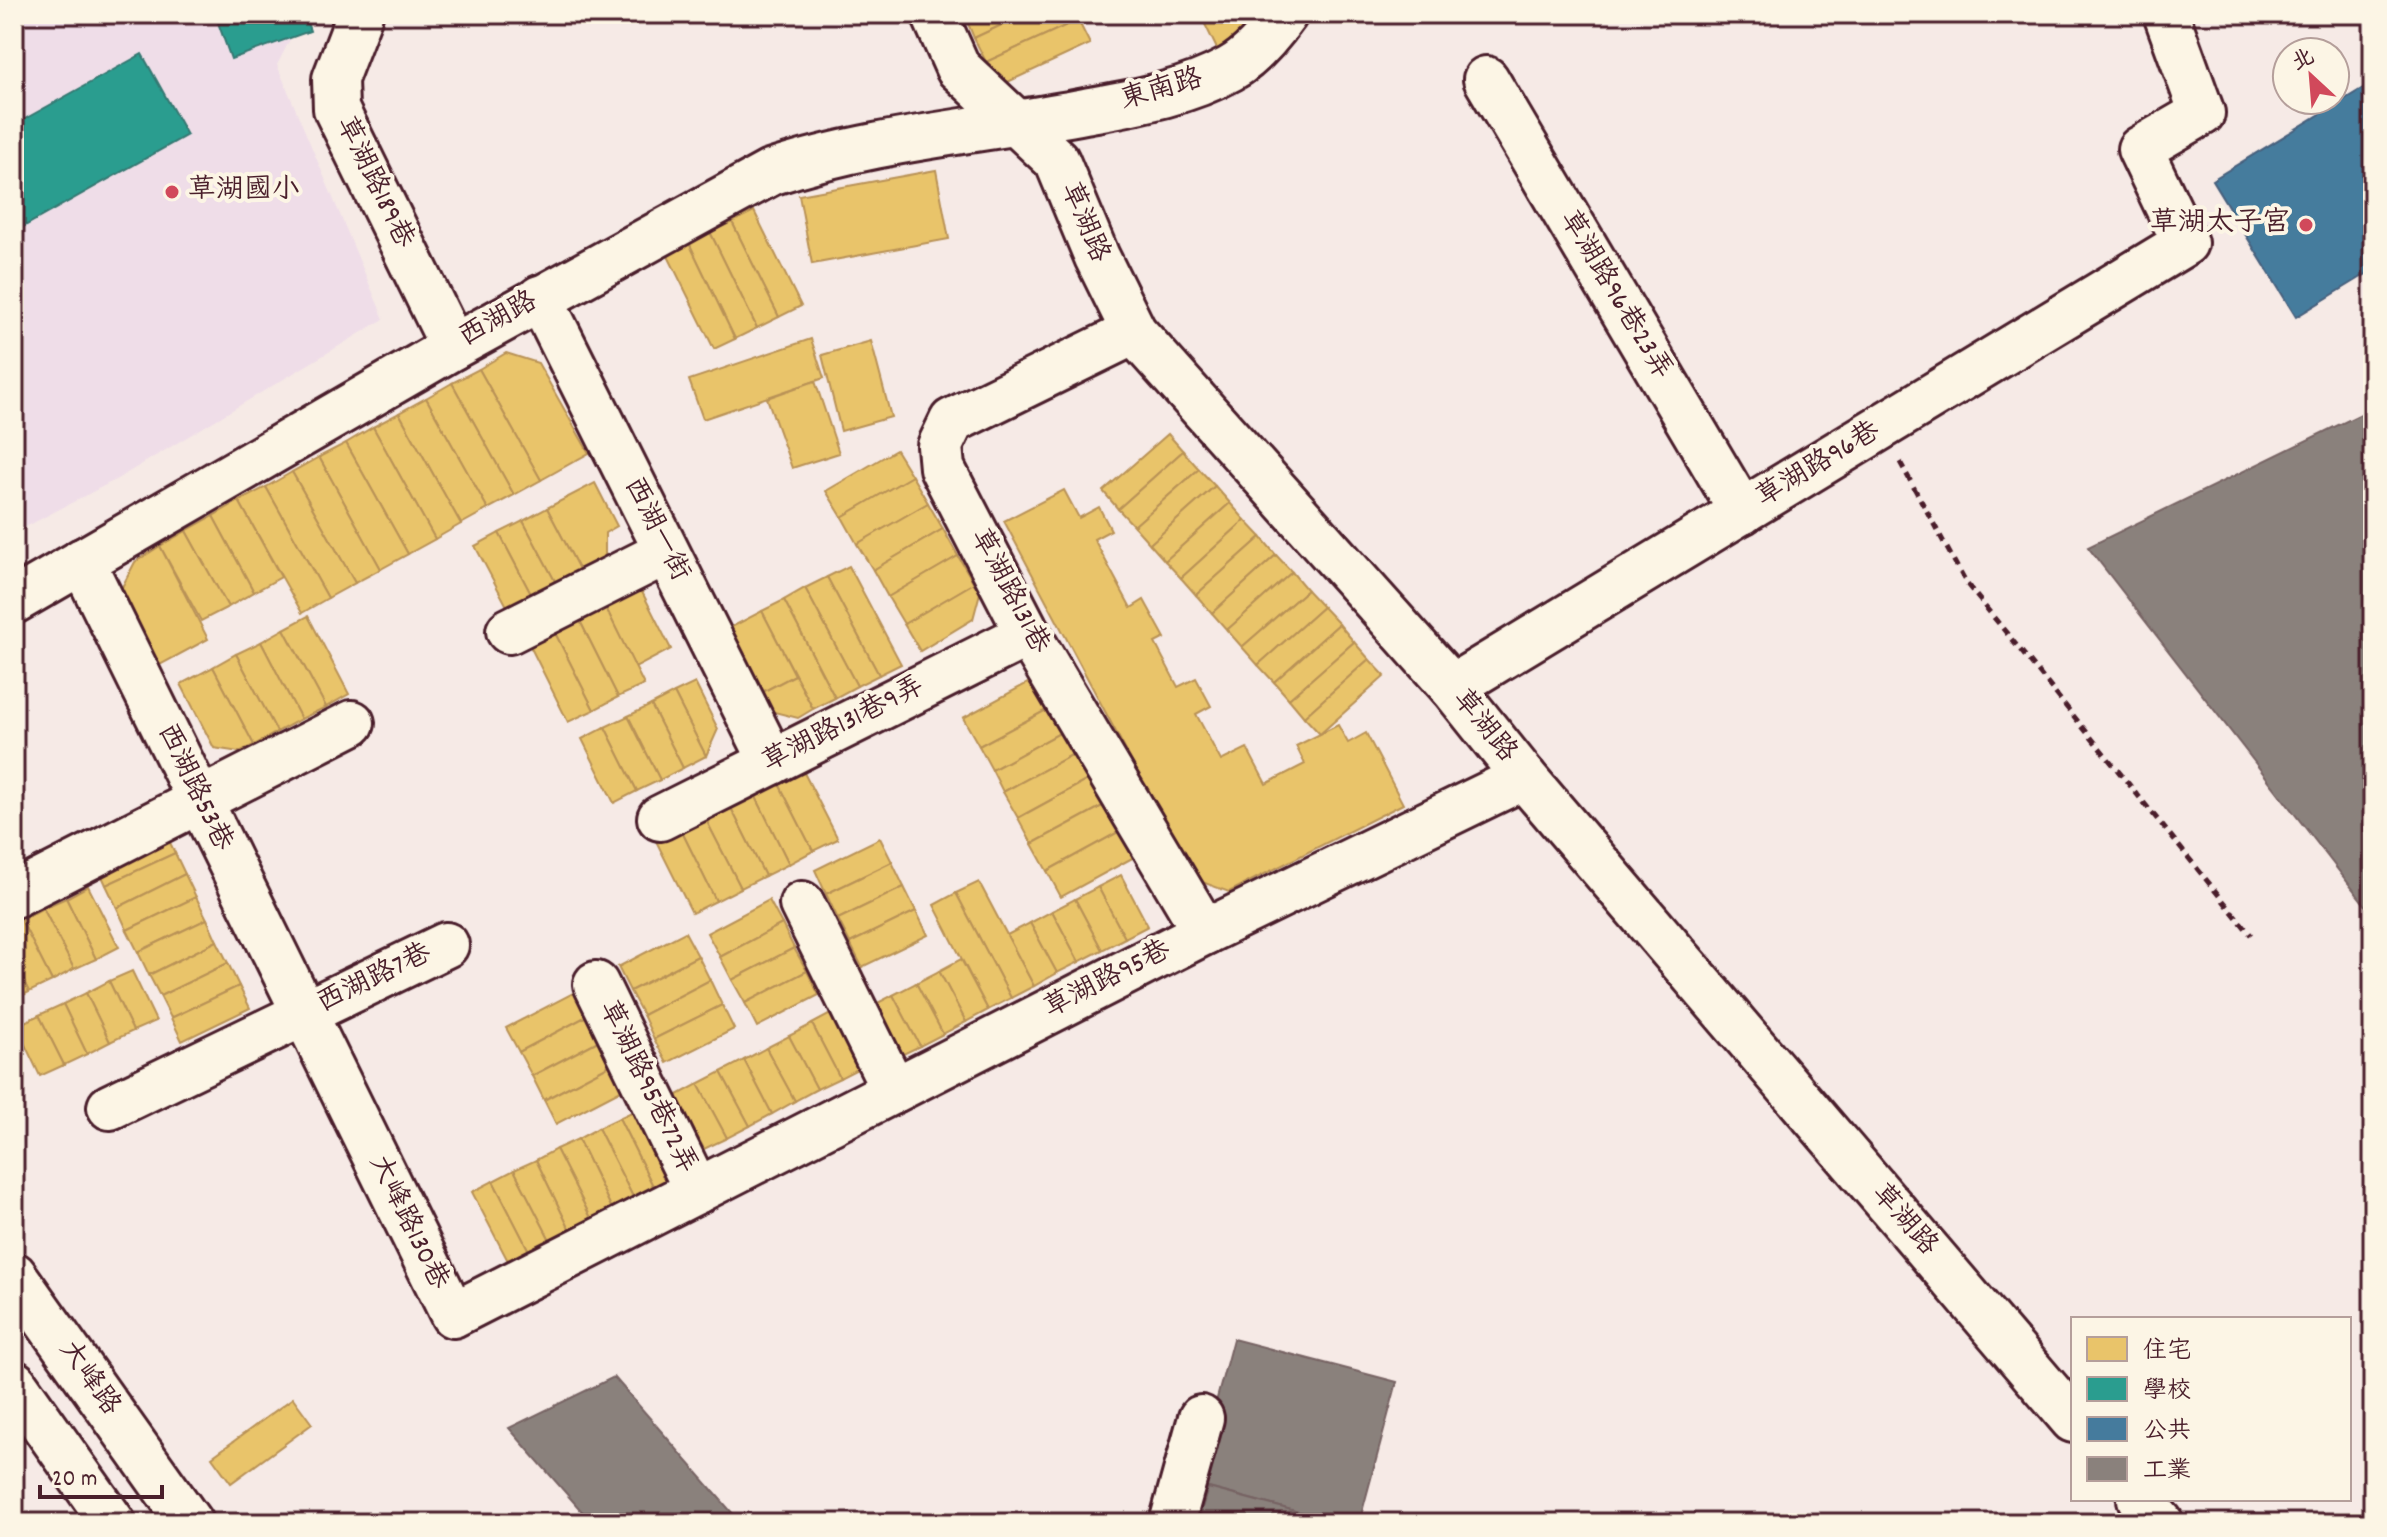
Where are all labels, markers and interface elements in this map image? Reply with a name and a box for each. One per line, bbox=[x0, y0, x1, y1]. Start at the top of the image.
north arrow bbox=[2271, 36, 2351, 116]
text: 北 bbox=[2287, 42, 2320, 80]
street label: 東南路 bbox=[1116, 60, 1208, 122]
street label: 草湖路189巷 bbox=[324, 110, 423, 257]
place label: 草湖國小 bbox=[188, 172, 300, 212]
street label: 草湖路 bbox=[1048, 177, 1118, 269]
marker: 草湖國小 bbox=[163, 183, 181, 201]
street label: 草湖路96巷23弄 bbox=[1548, 204, 1680, 388]
place label: 草湖太子宮 bbox=[2150, 205, 2290, 245]
marker: 草湖太子宮 bbox=[2297, 216, 2315, 234]
street label: 西湖路 bbox=[453, 283, 545, 359]
street label: 草湖路96巷 bbox=[1749, 413, 1890, 519]
street label: 西湖一街 bbox=[612, 471, 698, 589]
street label: 草湖路131巷 bbox=[958, 522, 1058, 663]
street label: 草湖路131巷9弄 bbox=[756, 668, 932, 784]
street label: 草湖路 bbox=[1441, 682, 1525, 772]
street label: 西湖路53巷 bbox=[145, 717, 242, 859]
street label: 草湖路95巷 bbox=[1038, 931, 1179, 1030]
street label: 西湖路7巷 bbox=[311, 935, 440, 1025]
street label: 草湖路95巷72弄 bbox=[587, 994, 705, 1182]
street label: 大峰路130巷 bbox=[357, 1149, 457, 1298]
street label: 草湖路 bbox=[1860, 1176, 1946, 1266]
legend bbox=[2071, 1317, 2351, 1501]
street label: 大峰路 bbox=[48, 1333, 128, 1425]
text: 住宅 bbox=[2143, 1335, 2191, 1369]
text: 學校 bbox=[2143, 1375, 2191, 1409]
text: 公共 bbox=[2143, 1415, 2191, 1449]
scale bar bbox=[40, 1449, 162, 1499]
text: 工業 bbox=[2143, 1455, 2191, 1489]
text: 20 m bbox=[52, 1463, 98, 1497]

